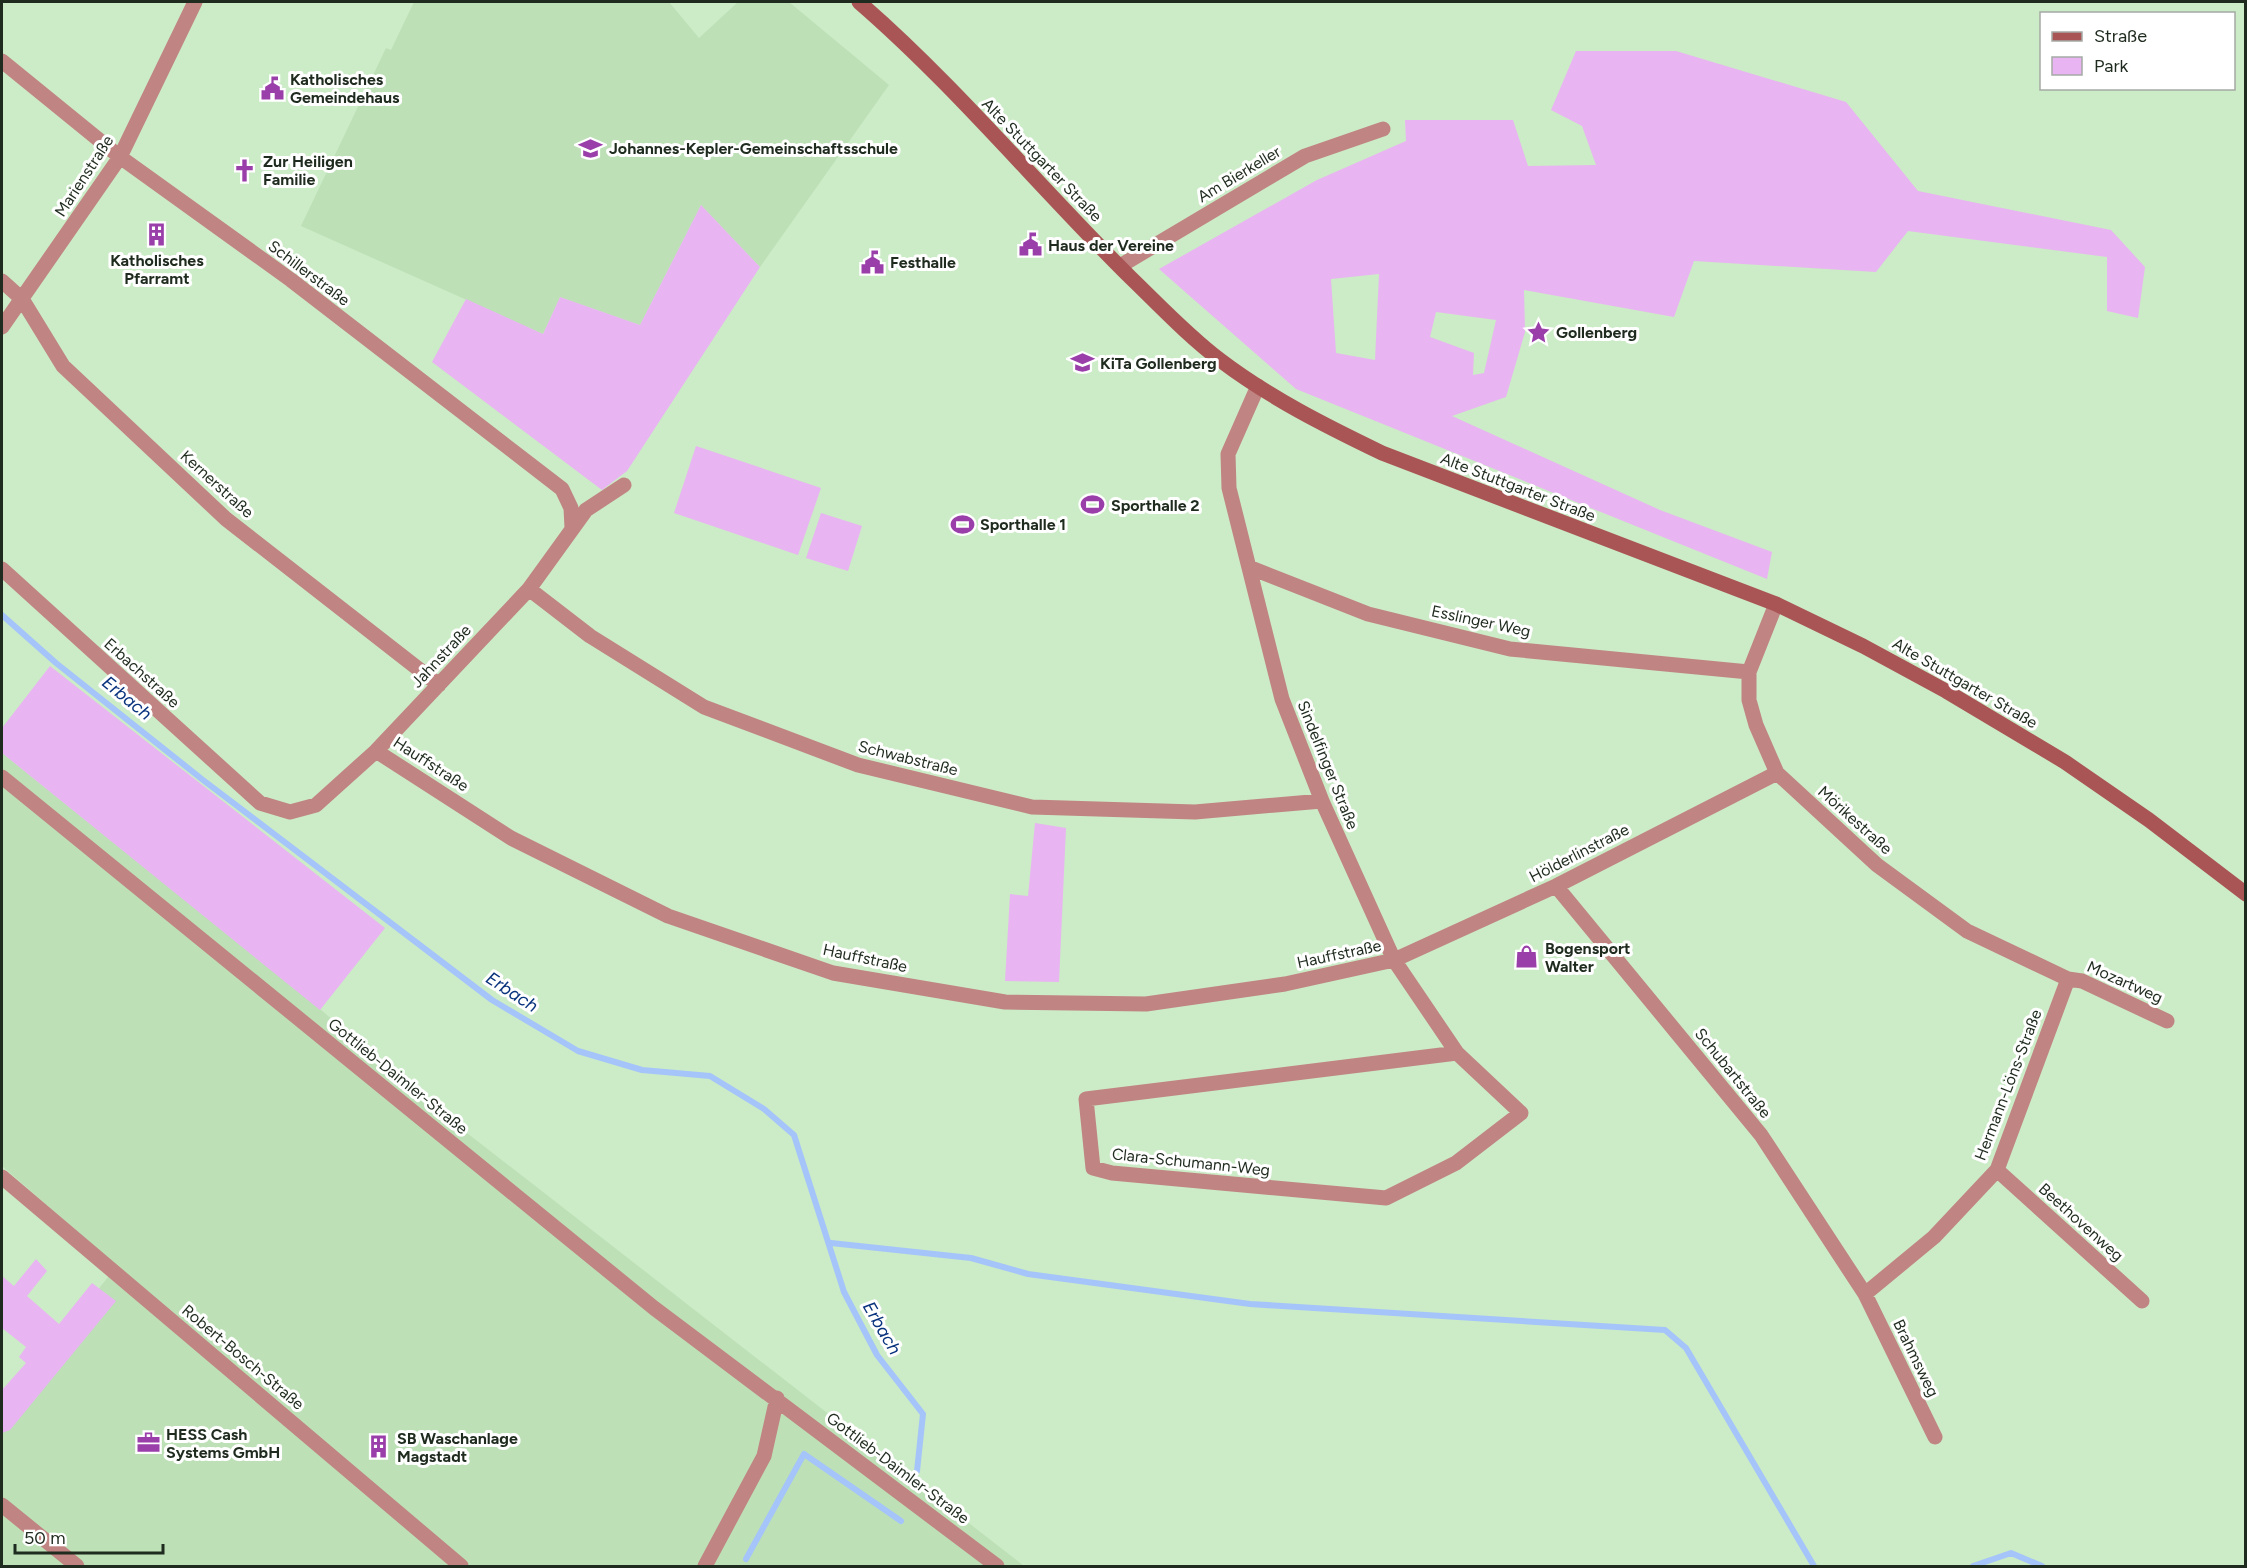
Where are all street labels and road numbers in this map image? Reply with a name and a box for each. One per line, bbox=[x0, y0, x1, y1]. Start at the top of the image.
street label: Alte Stuttgarter Straße bbox=[978, 94, 1106, 226]
street label: Marienstraße bbox=[51, 131, 118, 220]
street label: Am Bierkeller bbox=[1194, 141, 1284, 206]
street label: Schillerstraße bbox=[264, 236, 354, 310]
street label: Kernerstraße bbox=[177, 446, 258, 522]
street label: Alte Stuttgarter Straße bbox=[1438, 449, 1598, 525]
street label: Esslinger Weg bbox=[1430, 601, 1532, 641]
street label: Jahnstraße bbox=[407, 620, 475, 691]
street label: Erbachstraße bbox=[100, 634, 184, 712]
street label: Alte Stuttgarter Straße bbox=[1889, 634, 2041, 732]
street label: Sindelfinger Straße bbox=[1293, 698, 1363, 832]
street label: Hauffstraße bbox=[390, 733, 472, 795]
street label: Schwabstraße bbox=[856, 736, 960, 780]
street label: Mörikestraße bbox=[1814, 782, 1896, 858]
street label: Hölderlinstraße bbox=[1526, 820, 1632, 886]
street label: Hauffstraße bbox=[1295, 936, 1383, 972]
street label: Hauffstraße bbox=[821, 940, 909, 976]
street label: Mozartweg bbox=[2084, 957, 2166, 1007]
street label: Hermann-Löns-Straße bbox=[1970, 1007, 2046, 1163]
street label: Gottlieb-Daimler-Straße bbox=[325, 1014, 472, 1138]
street label: Schubartstraße bbox=[1691, 1024, 1775, 1122]
street label: Clara-Schumann-Weg bbox=[1111, 1144, 1271, 1180]
street label: Beethovenweg bbox=[2035, 1179, 2127, 1265]
street label: Robert-Bosch-Straße bbox=[178, 1300, 308, 1414]
street label: Brahmsweg bbox=[1889, 1316, 1943, 1400]
street label: Gottlieb-Daimler-Straße bbox=[823, 1408, 973, 1528]

